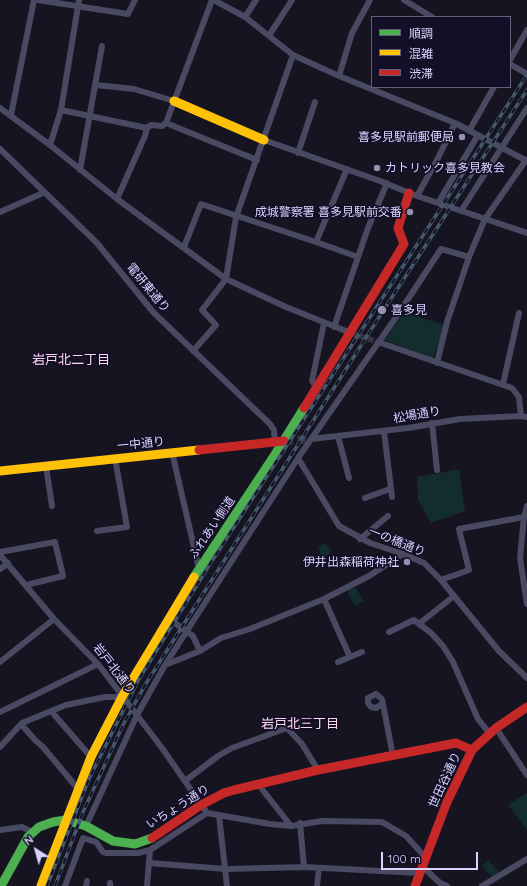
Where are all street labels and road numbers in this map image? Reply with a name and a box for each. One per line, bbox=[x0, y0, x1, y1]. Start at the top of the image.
street label: 電研東通り bbox=[123, 260, 173, 316]
street label: 松場通り bbox=[392, 404, 442, 426]
street label: 一中通り bbox=[116, 434, 166, 454]
street label: ふれあい側道 bbox=[186, 494, 238, 562]
street label: 一の橋通り bbox=[366, 524, 428, 560]
street label: 岩戸北通り bbox=[90, 641, 138, 697]
street label: 世田谷通り bbox=[426, 750, 464, 810]
street label: いちょう通り bbox=[144, 782, 212, 832]

